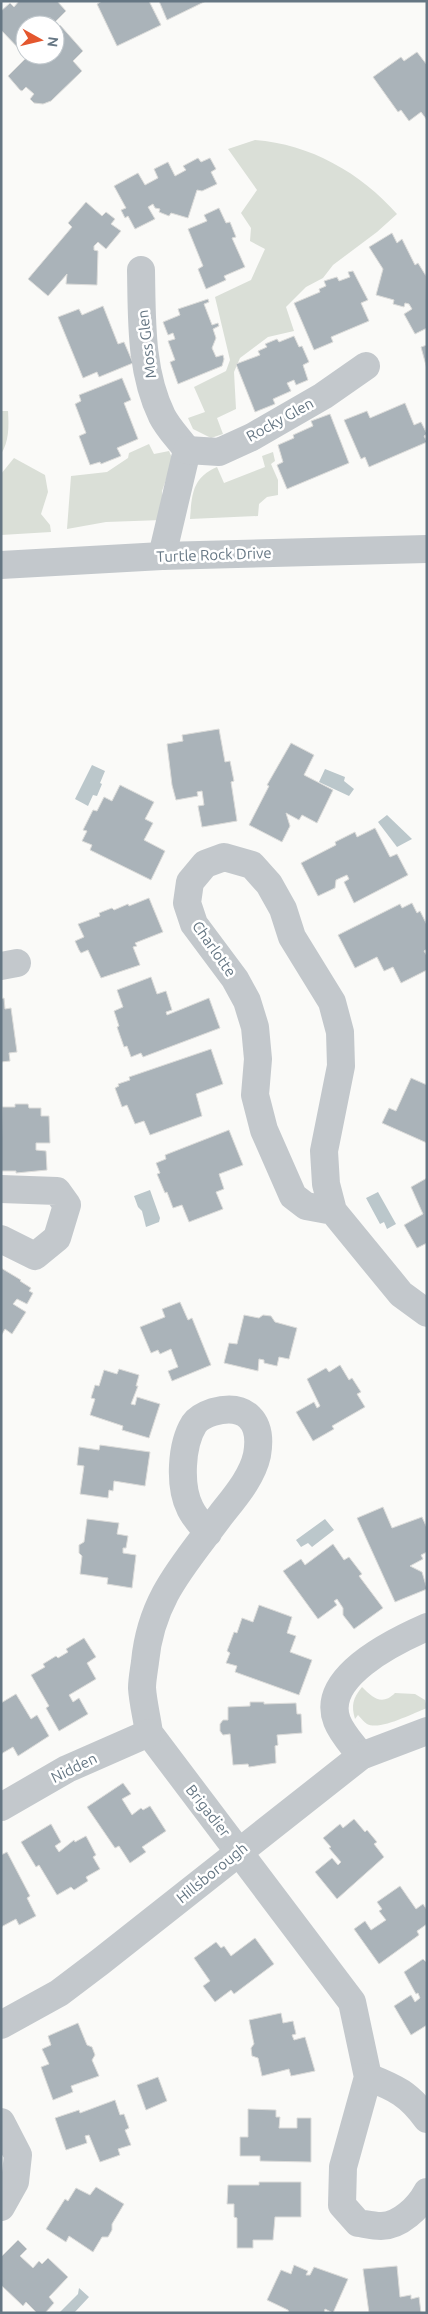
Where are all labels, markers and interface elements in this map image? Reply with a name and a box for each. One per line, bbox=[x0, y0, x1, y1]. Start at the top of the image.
north arrow bbox=[15, 15, 65, 65]
text: N bbox=[44, 36, 62, 48]
street label: Moss Glen bbox=[134, 309, 159, 379]
street label: Rocky Glen bbox=[243, 394, 316, 445]
street label: Turtle Rock Drive bbox=[156, 544, 272, 565]
street label: Charlotte bbox=[189, 918, 240, 980]
street label: Nidden bbox=[48, 1749, 99, 1786]
street label: Brigadier bbox=[183, 1781, 234, 1840]
street label: Hillsborough bbox=[173, 1839, 251, 1906]

